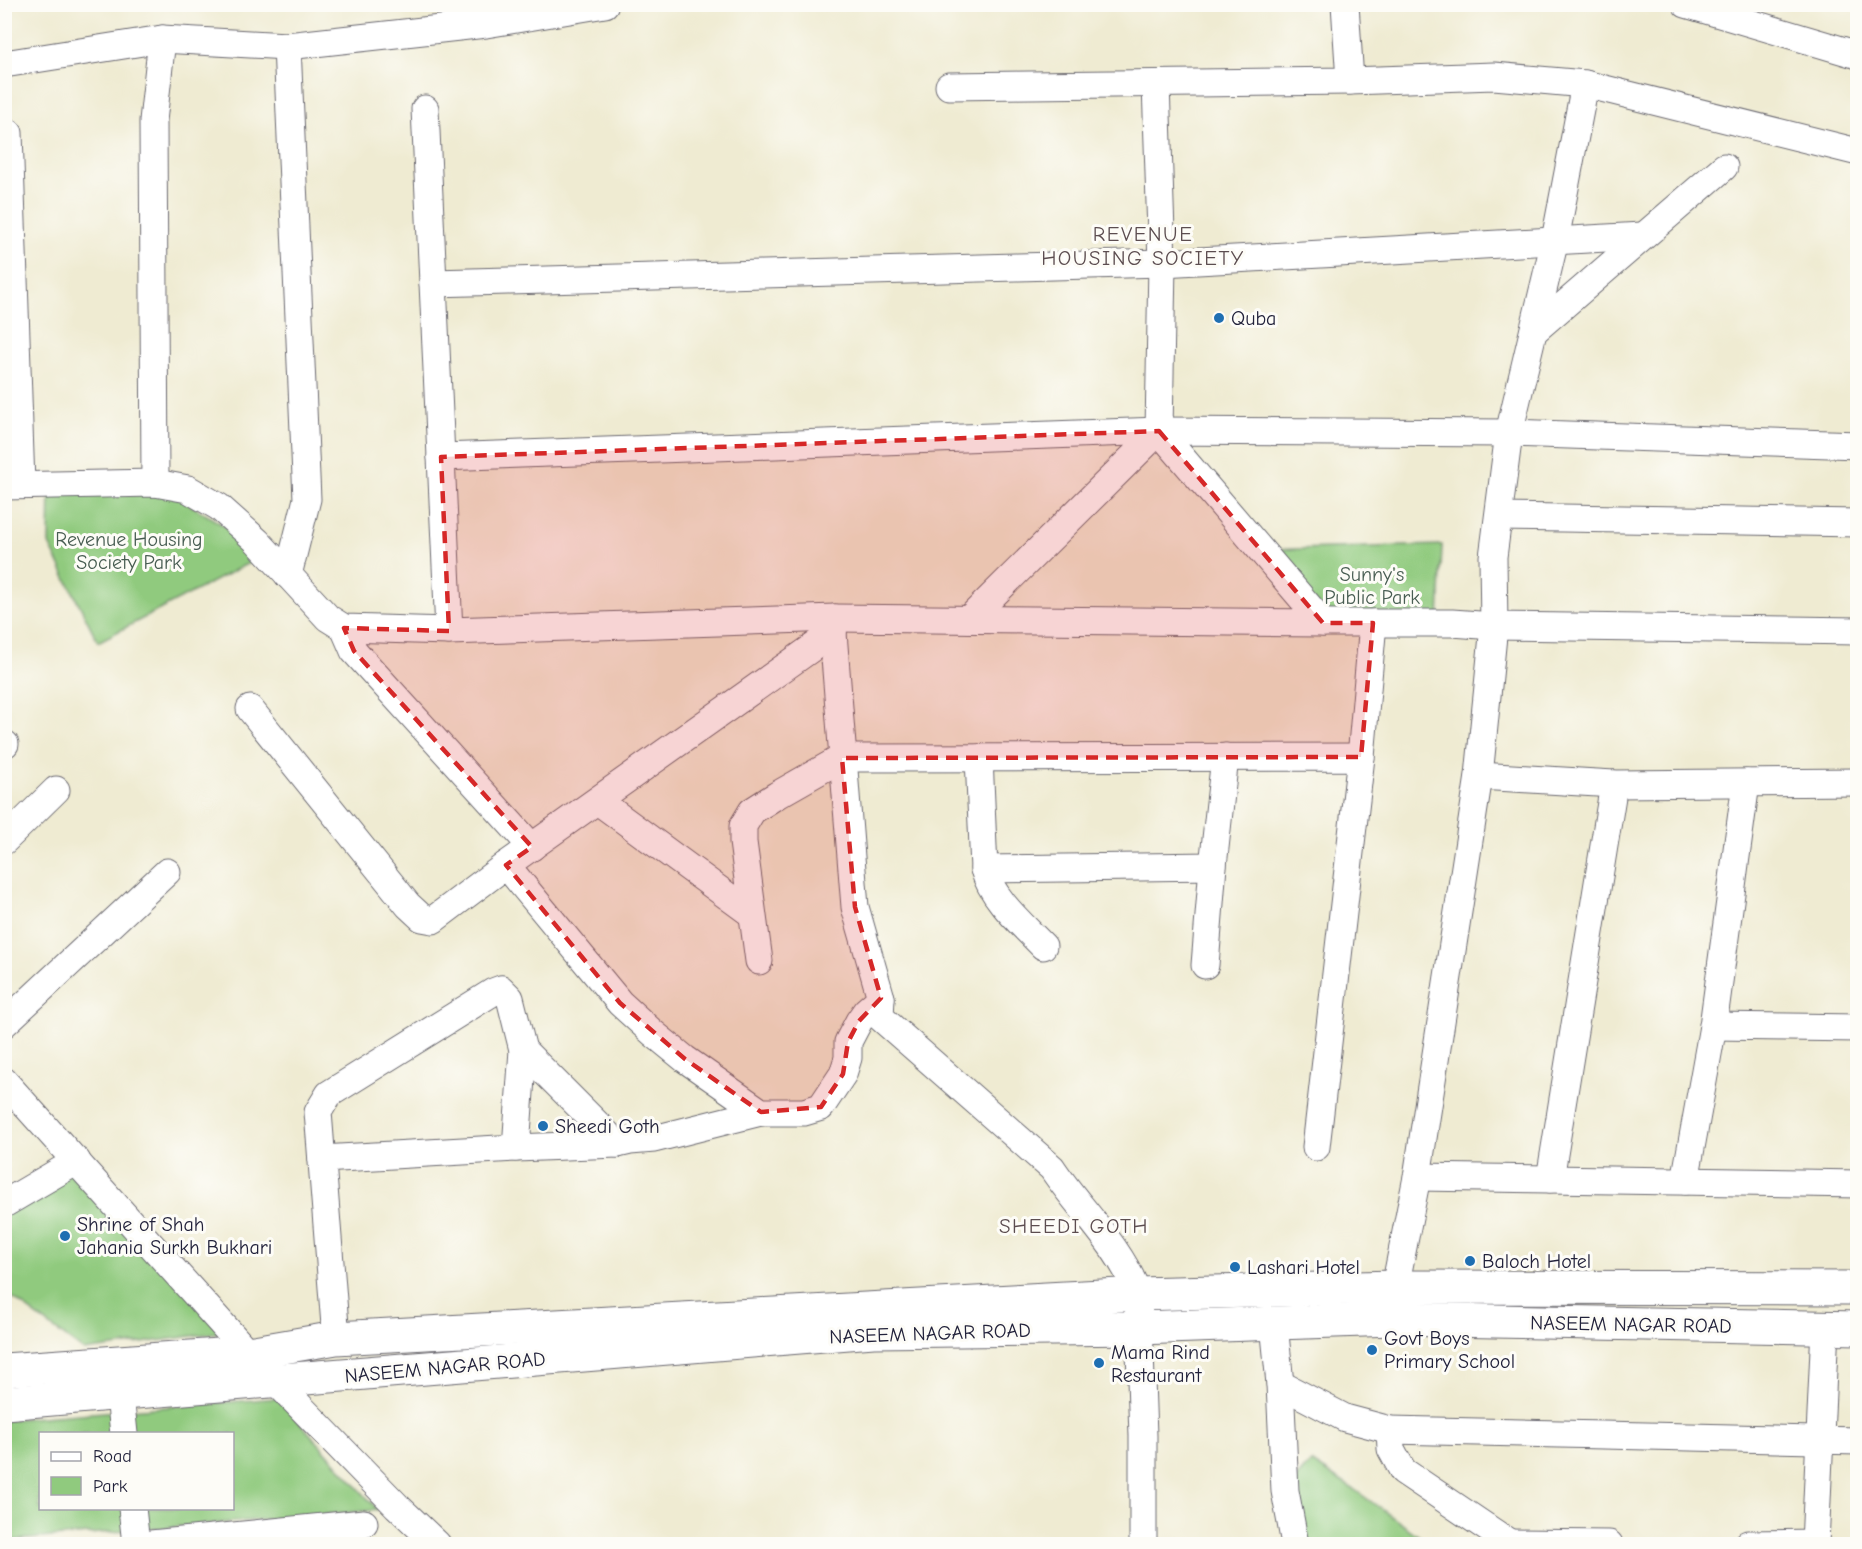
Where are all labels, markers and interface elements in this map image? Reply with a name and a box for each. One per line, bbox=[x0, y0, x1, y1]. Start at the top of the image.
district label: REVENUE HOUSING SOCIETY bbox=[1041, 222, 1245, 270]
place label: Quba bbox=[1231, 307, 1276, 330]
marker: Quba bbox=[1212, 311, 1226, 325]
park label: Revenue Housing Society Park bbox=[55, 528, 203, 574]
park label: Sunny's Public Park bbox=[1324, 563, 1420, 609]
place label: Sheedi Goth bbox=[555, 1115, 660, 1138]
marker: Sheedi Goth bbox=[536, 1119, 550, 1133]
place label: Shrine of Shah Jahania Surkh Bukhari bbox=[77, 1213, 272, 1259]
district label: SHEEDI GOTH bbox=[999, 1214, 1149, 1238]
marker: Shrine of Shah Jahania Surkh Bukhari bbox=[58, 1229, 72, 1243]
place label: Baloch Hotel bbox=[1482, 1250, 1591, 1273]
marker: Baloch Hotel bbox=[1463, 1254, 1477, 1268]
place label: Lashari Hotel bbox=[1247, 1256, 1360, 1279]
marker: Lashari Hotel bbox=[1228, 1260, 1242, 1274]
street label: NASEEM NAGAR ROAD bbox=[1530, 1311, 1732, 1338]
street label: NASEEM NAGAR ROAD bbox=[829, 1318, 1031, 1349]
place label: Govt Boys Primary School bbox=[1384, 1327, 1515, 1373]
place label: Mama Rind Restaurant bbox=[1111, 1341, 1210, 1387]
marker: Govt Boys Primary School bbox=[1365, 1343, 1379, 1357]
street label: NASEEM NAGAR ROAD bbox=[344, 1347, 546, 1388]
marker: Mama Rind Restaurant bbox=[1092, 1356, 1106, 1370]
legend bbox=[39, 1432, 234, 1510]
text: Road bbox=[93, 1446, 132, 1467]
text: Park bbox=[93, 1476, 128, 1497]

